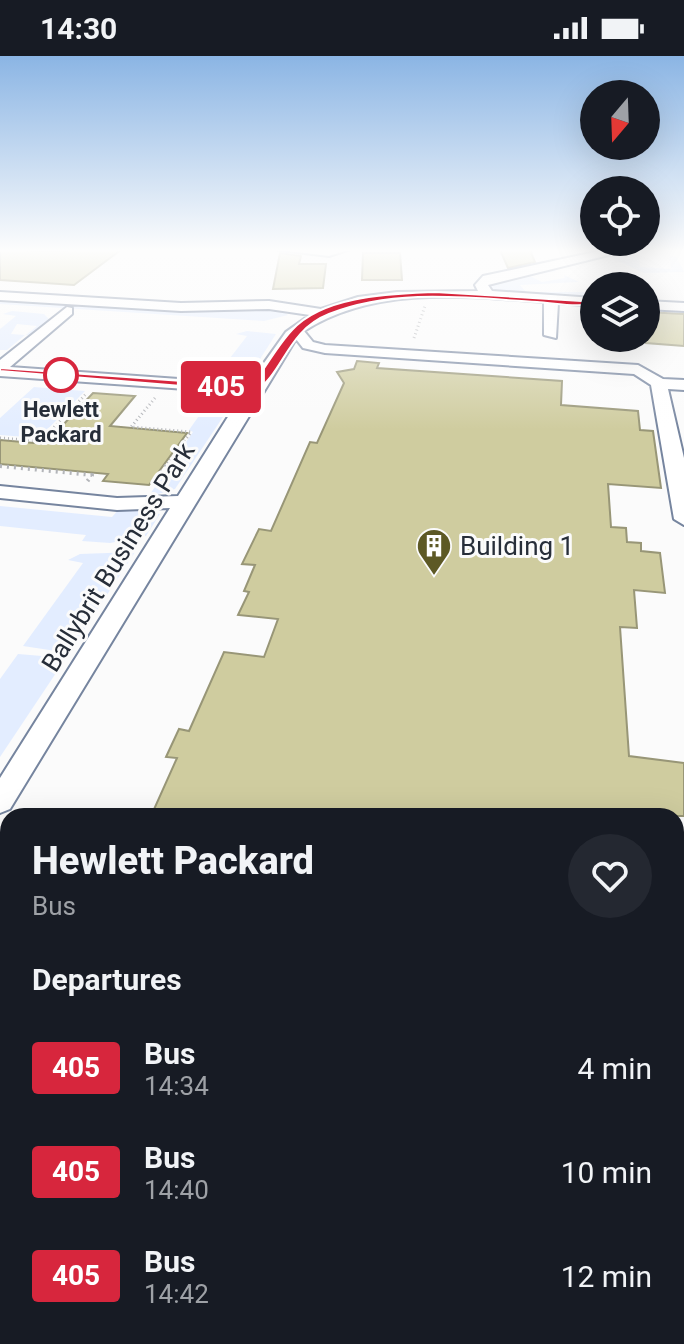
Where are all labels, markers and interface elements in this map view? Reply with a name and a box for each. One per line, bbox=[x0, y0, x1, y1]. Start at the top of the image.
text: 14:30 bbox=[40, 11, 117, 46]
north arrow bbox=[580, 80, 660, 160]
map controls bbox=[580, 80, 660, 352]
button: locate bbox=[580, 176, 660, 256]
button: layers bbox=[580, 272, 660, 352]
marker: Hewlett Packard bbox=[44, 358, 78, 392]
line badge: 405 bbox=[175, 361, 267, 413]
text: 405 bbox=[197, 370, 245, 403]
place label: Hewlett Packard bbox=[20, 397, 102, 447]
street label: Ballybrit Business Park bbox=[35, 436, 201, 677]
building icon: Building 1 bbox=[415, 527, 453, 577]
place label: Building 1 bbox=[460, 531, 574, 561]
button: heart bbox=[568, 834, 652, 918]
text: Hewlett Packard bbox=[32, 839, 314, 883]
text: Bus bbox=[32, 891, 76, 921]
text: Departures bbox=[32, 962, 182, 997]
text: Bus bbox=[144, 1036, 195, 1071]
text: 405 bbox=[52, 1051, 100, 1084]
text: 4 min bbox=[578, 1051, 652, 1086]
text: 14:34 bbox=[144, 1071, 209, 1101]
text: Bus bbox=[144, 1140, 195, 1175]
text: 405 bbox=[52, 1155, 100, 1188]
text: 10 min bbox=[561, 1155, 652, 1190]
text: 14:40 bbox=[144, 1175, 209, 1205]
text: Bus bbox=[144, 1244, 195, 1279]
text: 405 bbox=[52, 1259, 100, 1292]
text: 12 min bbox=[561, 1259, 652, 1294]
text: 14:42 bbox=[144, 1279, 209, 1309]

